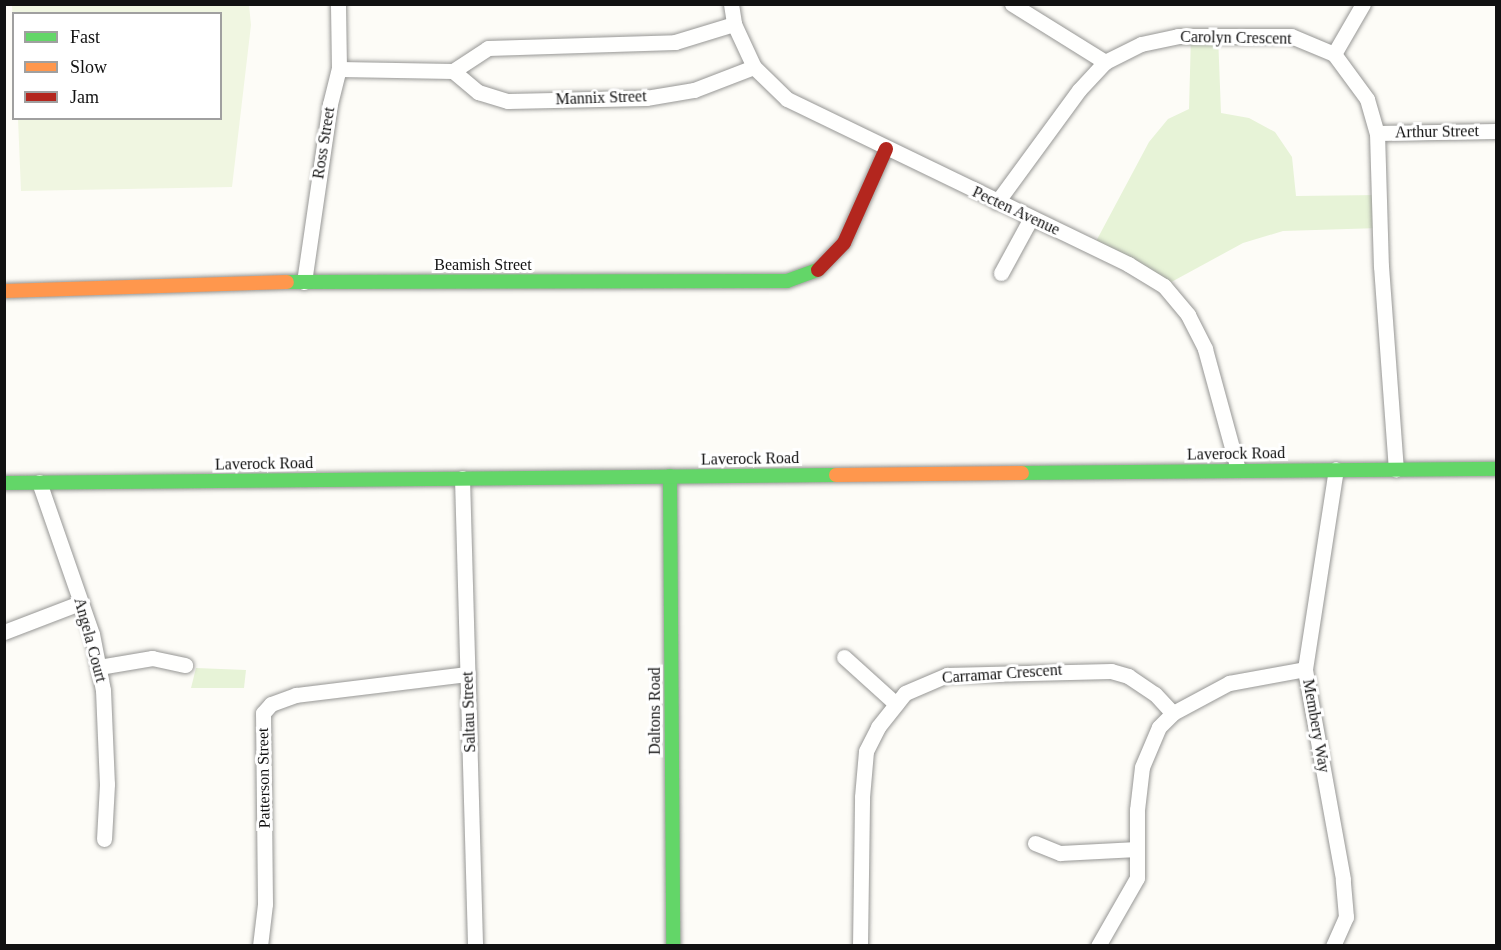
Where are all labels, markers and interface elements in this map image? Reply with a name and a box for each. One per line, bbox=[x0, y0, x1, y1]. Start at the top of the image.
legend bbox=[12, 12, 222, 120]
text: Fast bbox=[70, 27, 100, 47]
street label: Carolyn Crescent bbox=[1180, 27, 1292, 49]
text: Slow bbox=[70, 57, 107, 77]
text: Jam bbox=[70, 87, 99, 107]
street label: Mannix Street bbox=[555, 87, 647, 109]
street label: Ross Street bbox=[309, 106, 339, 180]
street label: Arthur Street bbox=[1395, 122, 1479, 142]
street label: Pecten Avenue bbox=[969, 182, 1063, 240]
street label: Beamish Street bbox=[434, 255, 532, 275]
street label: Laverock Road bbox=[1187, 444, 1285, 464]
street label: Laverock Road bbox=[701, 449, 799, 469]
street label: Laverock Road bbox=[215, 454, 313, 474]
street label: Angela Court bbox=[70, 596, 110, 684]
street label: Carramar Crescent bbox=[941, 660, 1063, 688]
street label: Daltons Road bbox=[645, 667, 665, 755]
street label: Saltau Street bbox=[458, 671, 480, 753]
street label: Membery Way bbox=[1298, 677, 1334, 775]
street label: Patterson Street bbox=[254, 727, 274, 829]

